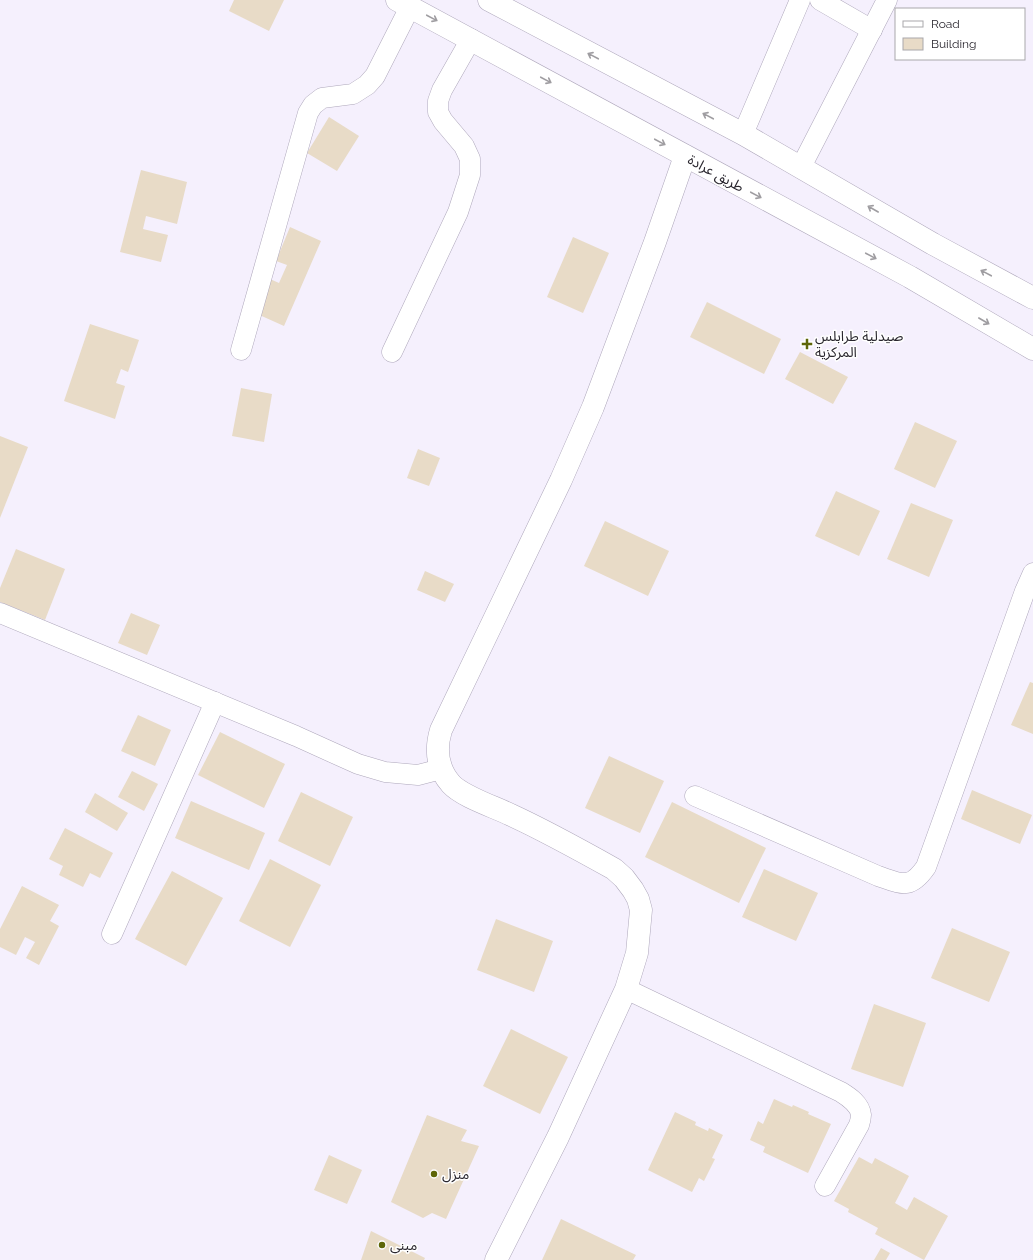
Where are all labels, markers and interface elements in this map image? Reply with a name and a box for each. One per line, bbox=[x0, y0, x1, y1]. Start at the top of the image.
legend bbox=[895, 8, 1025, 60]
one-way arrow bbox=[426, 15, 438, 22]
text: Road bbox=[931, 17, 960, 31]
text: Building bbox=[931, 37, 977, 51]
one-way arrow bbox=[587, 51, 599, 59]
one-way arrow bbox=[540, 77, 552, 85]
one-way arrow bbox=[702, 112, 714, 119]
one-way arrow bbox=[654, 139, 666, 146]
street label: طريق عرادة bbox=[684, 151, 747, 197]
one-way arrow bbox=[750, 191, 762, 199]
one-way arrow bbox=[867, 205, 879, 213]
one-way arrow bbox=[865, 253, 877, 261]
one-way arrow bbox=[980, 268, 992, 276]
one-way arrow bbox=[978, 317, 990, 325]
place label: صيدلية طرابلس المركزية bbox=[815, 328, 904, 361]
marker: صيدلية طرابلس المركزية bbox=[802, 339, 812, 349]
place label: منزل bbox=[442, 1166, 469, 1183]
marker: منزل bbox=[429, 1169, 439, 1179]
place label: مبنى bbox=[390, 1237, 417, 1254]
marker: مبنى bbox=[377, 1240, 387, 1250]

